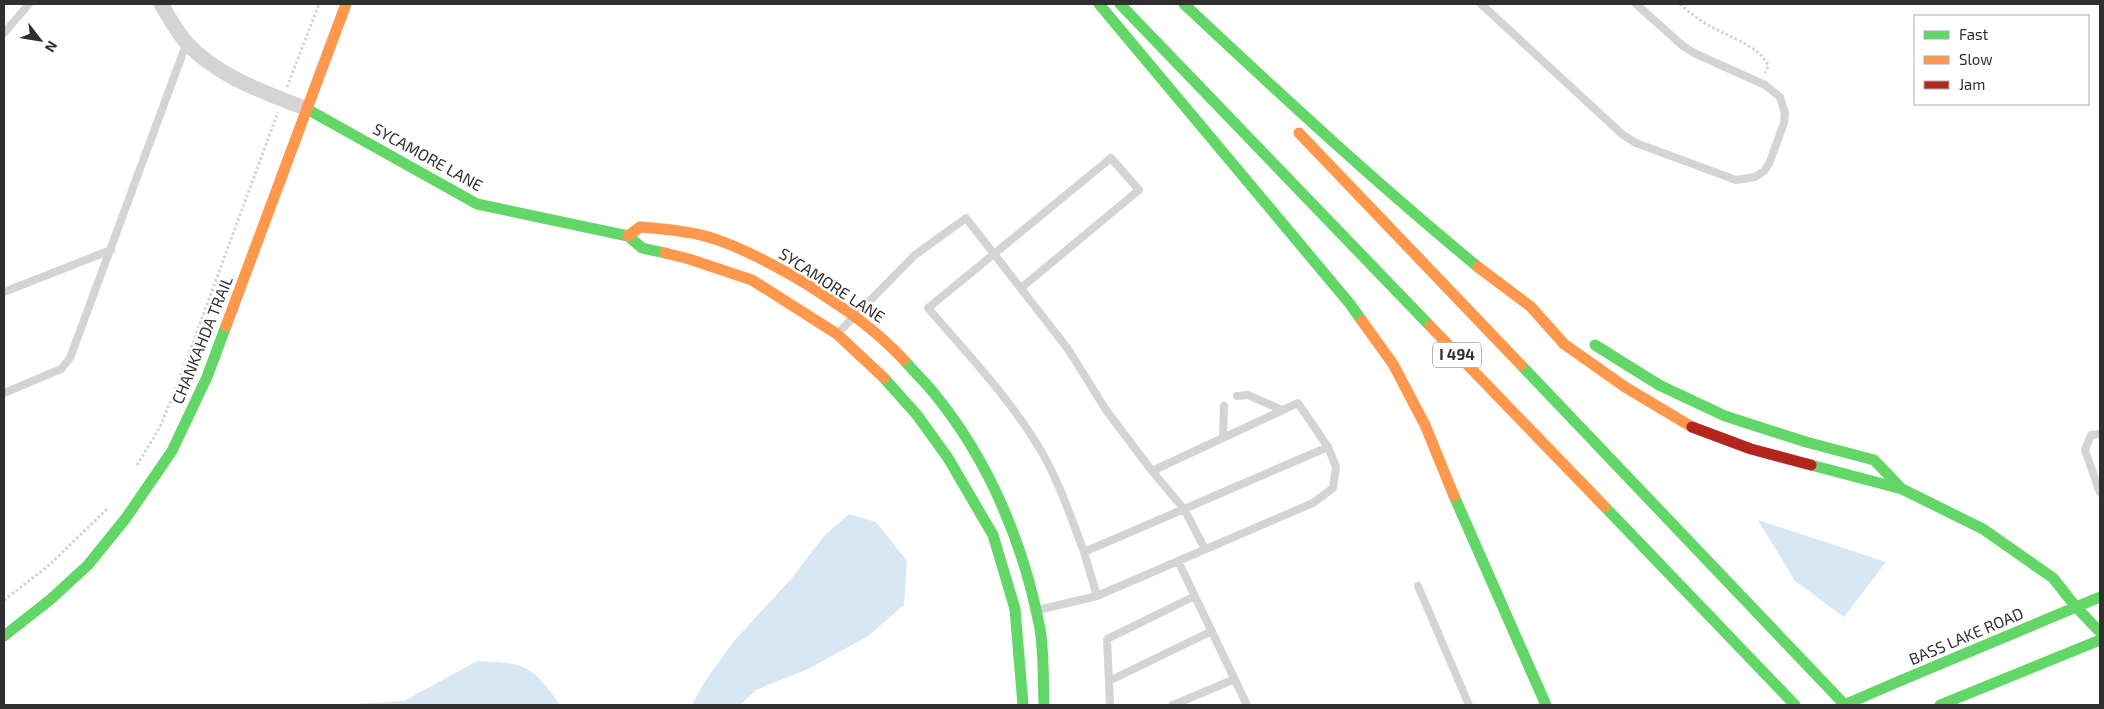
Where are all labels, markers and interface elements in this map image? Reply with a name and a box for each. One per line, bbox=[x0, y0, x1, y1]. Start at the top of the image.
north arrow bbox=[15, 15, 65, 65]
legend bbox=[1914, 15, 2089, 105]
text: Fast bbox=[1959, 25, 1989, 43]
text: N bbox=[42, 38, 61, 56]
text: Slow bbox=[1959, 50, 1993, 68]
text: Jam bbox=[1959, 75, 1985, 93]
street label: SYCAMORE LANE bbox=[370, 119, 486, 195]
street label: SYCAMORE LANE bbox=[776, 243, 889, 326]
street label: CHANKAHDA TRAIL bbox=[167, 273, 236, 406]
road number: I 494 bbox=[1433, 342, 1481, 368]
street label: BASS LAKE ROAD bbox=[1906, 603, 2026, 668]

